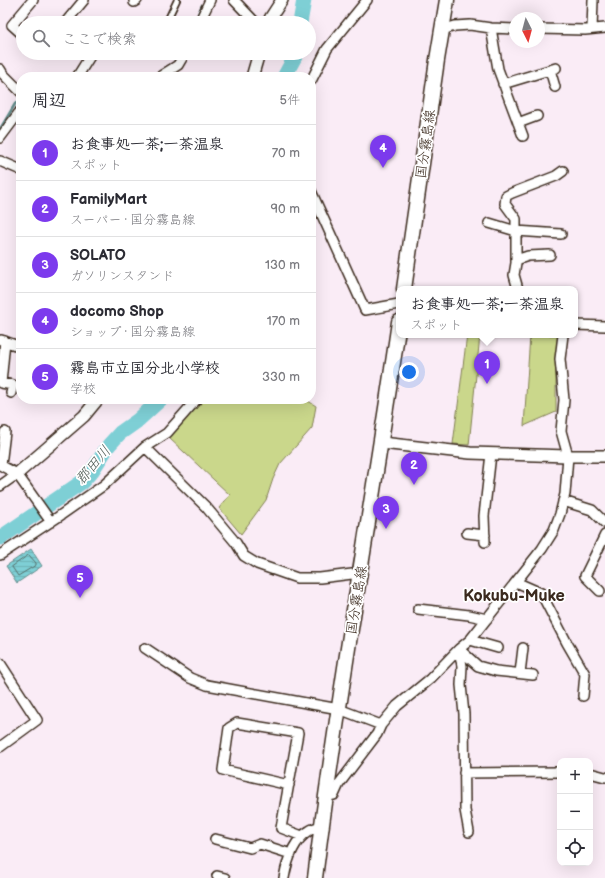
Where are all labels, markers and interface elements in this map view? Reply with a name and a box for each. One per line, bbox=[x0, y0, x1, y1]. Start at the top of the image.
north arrow bbox=[509, 12, 545, 48]
search box bbox=[16, 16, 316, 60]
icon: search bbox=[30, 27, 52, 49]
text: ここで検索 bbox=[62, 30, 137, 49]
text: 周辺 bbox=[32, 91, 66, 111]
text: 5件 bbox=[280, 92, 300, 108]
street label: 国分霧島線 bbox=[412, 108, 439, 180]
text: お食事処一茶;一茶温泉 bbox=[70, 135, 223, 154]
pin: 4 bbox=[370, 135, 396, 168]
text: 1 bbox=[42, 145, 48, 161]
text: 70 m bbox=[272, 145, 300, 161]
text: スポット bbox=[70, 157, 122, 173]
text: FamilyMart bbox=[70, 190, 147, 209]
text: 2 bbox=[41, 201, 49, 217]
text: 90 m bbox=[271, 201, 300, 217]
text: スーパー · 国分霧島線 bbox=[70, 212, 195, 228]
text: SOLATO bbox=[70, 246, 126, 265]
text: 3 bbox=[41, 257, 49, 273]
text: 130 m bbox=[265, 257, 300, 273]
text: ガソリンスタンド bbox=[70, 268, 174, 284]
popup bbox=[396, 286, 578, 338]
text: お食事処一茶;一茶温泉 bbox=[410, 295, 564, 314]
text: docomo Shop bbox=[70, 302, 164, 321]
text: 4 bbox=[41, 313, 49, 329]
text: 170 m bbox=[267, 313, 300, 329]
text: スポット bbox=[410, 317, 462, 333]
text: ショップ · 国分霧島線 bbox=[70, 324, 195, 340]
pin: 1 bbox=[474, 351, 500, 384]
text: 霧島市立国分北小学校 bbox=[70, 359, 220, 378]
your location bbox=[399, 362, 419, 382]
text: 5 bbox=[41, 369, 49, 385]
text: 330 m bbox=[262, 369, 300, 385]
text: 学校 bbox=[70, 381, 96, 397]
water label: 郡田川 bbox=[72, 442, 115, 489]
pin: 2 bbox=[401, 452, 427, 485]
pin: 3 bbox=[373, 496, 399, 529]
street label: 国分霧島線 bbox=[343, 564, 370, 636]
pin: 5 bbox=[67, 565, 93, 598]
district label: Kokubu-Muke bbox=[463, 587, 565, 606]
map controls bbox=[557, 758, 593, 866]
button: + bbox=[557, 758, 593, 794]
button: − bbox=[557, 794, 593, 830]
button: locate bbox=[557, 830, 593, 866]

